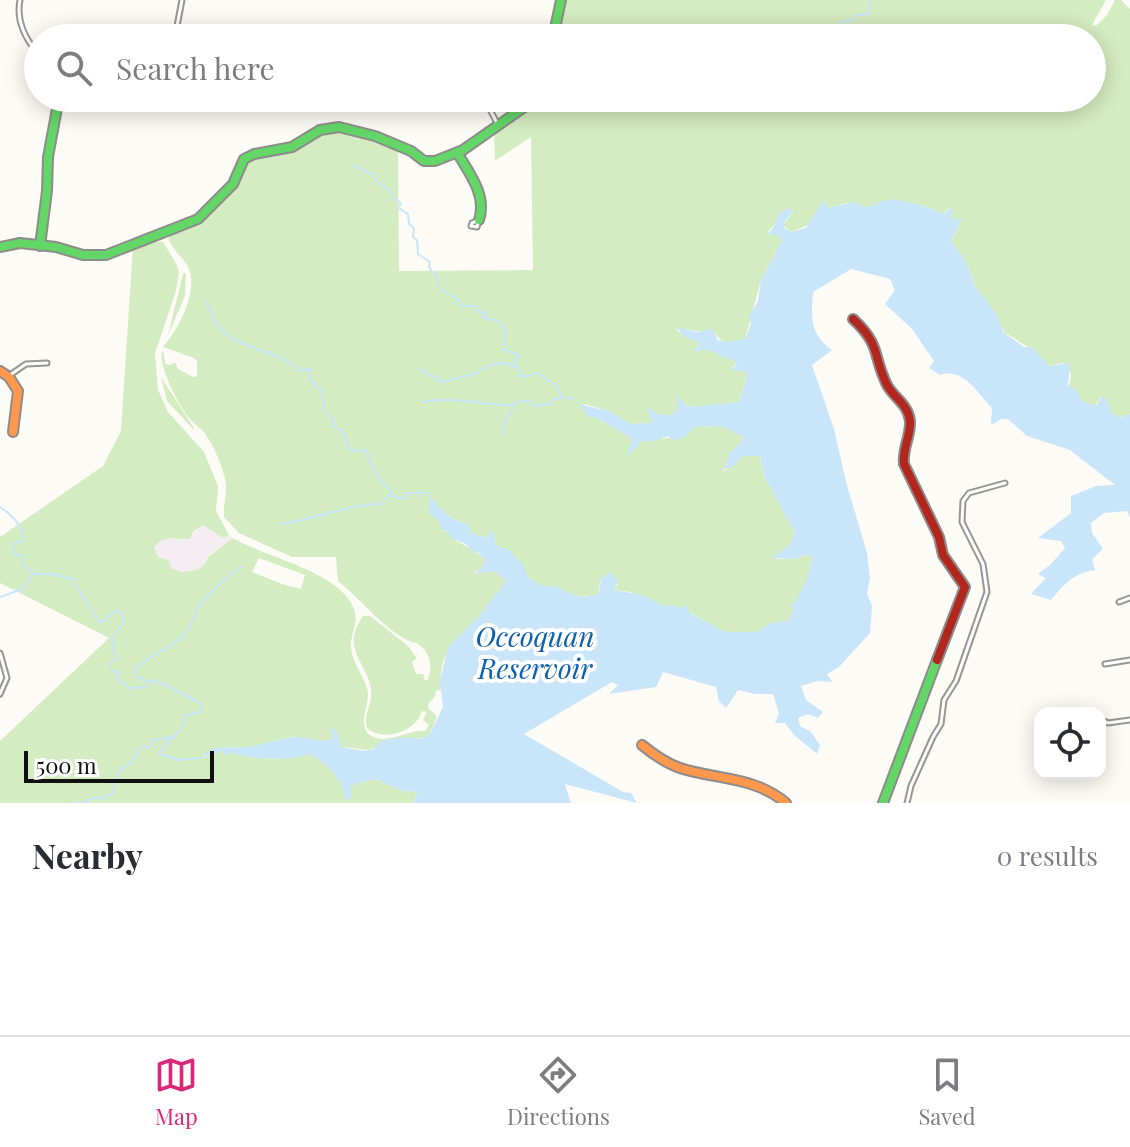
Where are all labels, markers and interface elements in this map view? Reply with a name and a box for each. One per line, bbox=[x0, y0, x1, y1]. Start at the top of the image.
search box bbox=[24, 24, 1106, 112]
icon: search bbox=[52, 46, 96, 90]
text: Search here bbox=[116, 48, 275, 88]
water label: Occoquan Reservoir bbox=[475, 617, 595, 686]
map controls bbox=[1034, 707, 1106, 779]
button: locate bbox=[1034, 707, 1106, 779]
scale bar bbox=[24, 747, 214, 783]
text: 500 m bbox=[36, 750, 97, 780]
text: Nearby bbox=[32, 832, 143, 878]
text: 0 results bbox=[997, 838, 1098, 873]
tab: Map bbox=[154, 1053, 198, 1131]
tab: Directions bbox=[507, 1053, 610, 1131]
tab: Saved bbox=[918, 1053, 976, 1131]

